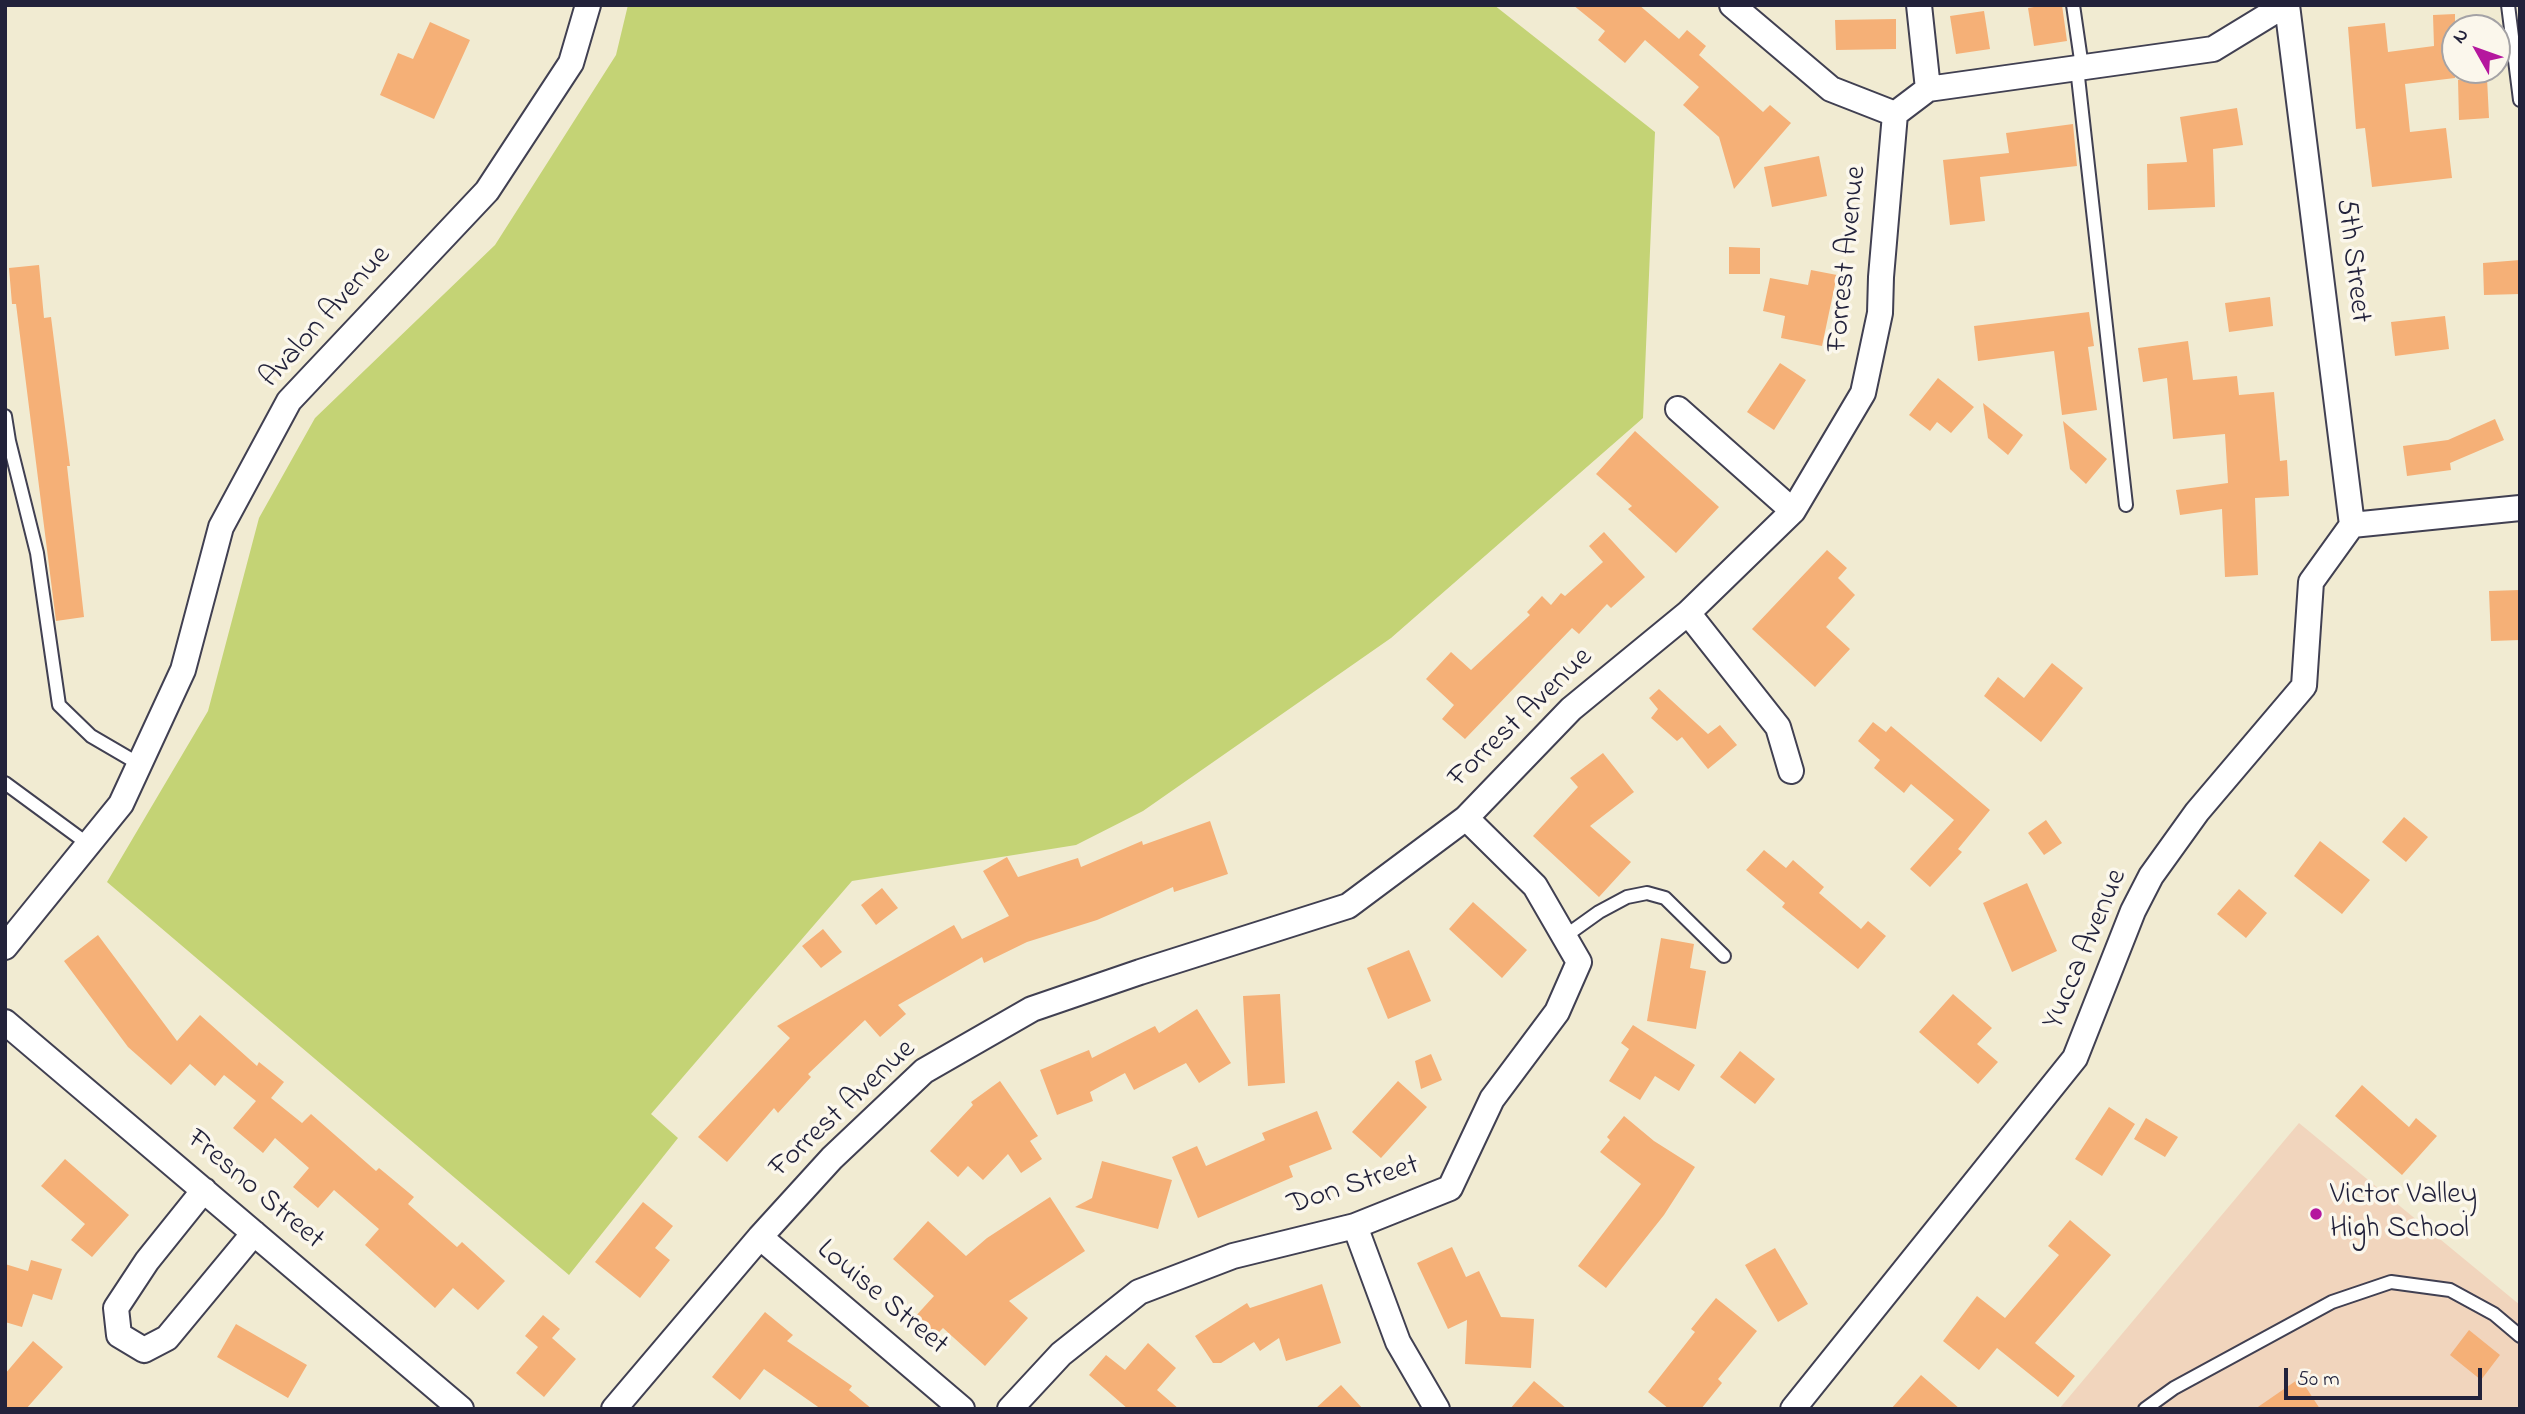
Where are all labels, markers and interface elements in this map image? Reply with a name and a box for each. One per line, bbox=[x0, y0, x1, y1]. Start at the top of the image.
north arrow bbox=[2441, 14, 2511, 84]
text: N bbox=[2447, 23, 2476, 50]
street label: Forrest Avenue bbox=[1821, 164, 1877, 354]
street label: 5th Street bbox=[2326, 197, 2376, 325]
street label: Avalon Avenue bbox=[254, 239, 400, 397]
street label: Forrest Avenue bbox=[1442, 641, 1602, 797]
street label: Yucca Avenue bbox=[2037, 864, 2137, 1036]
street label: Forrest Avenue bbox=[763, 1033, 925, 1187]
street label: Fresno Street bbox=[178, 1123, 330, 1259]
street label: Don Street bbox=[1284, 1149, 1424, 1225]
place label: Victor Valley High School bbox=[2330, 1179, 2477, 1250]
marker: Victor Valley High School bbox=[2308, 1206, 2324, 1222]
street label: Louise Street bbox=[808, 1233, 954, 1365]
scale bar bbox=[2287, 1354, 2485, 1398]
text: 50 m bbox=[2297, 1365, 2340, 1395]

